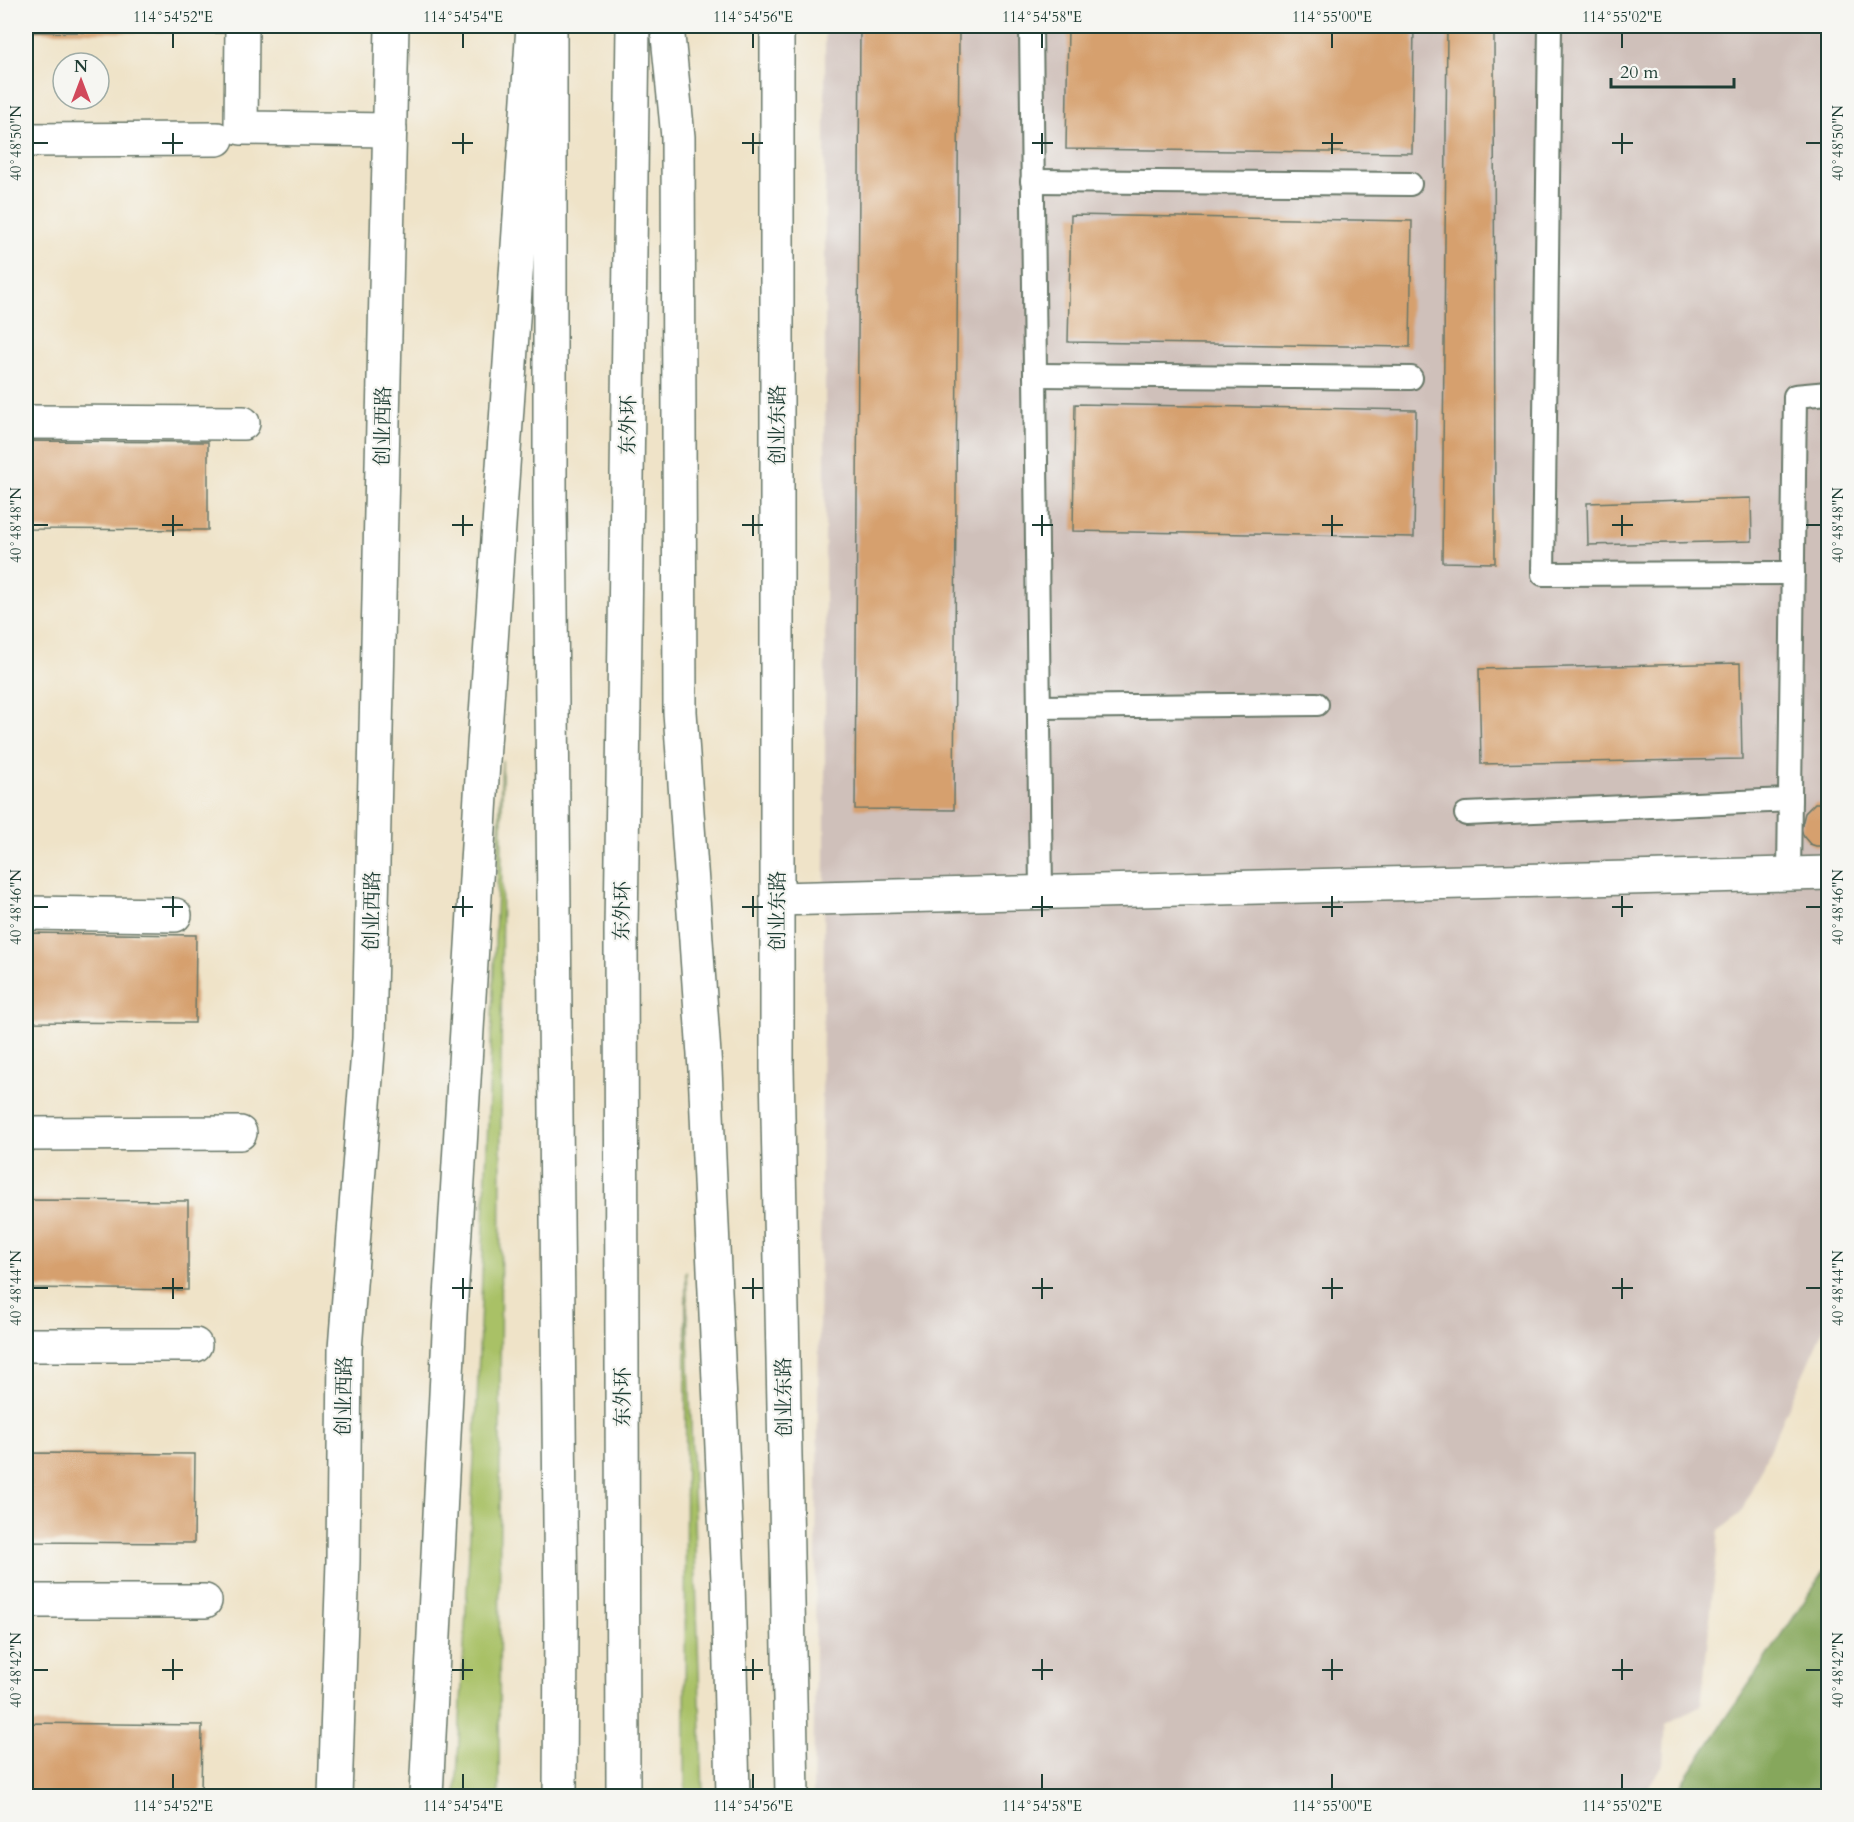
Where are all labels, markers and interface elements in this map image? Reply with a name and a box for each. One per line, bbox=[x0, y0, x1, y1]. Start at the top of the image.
text: 114°54'52"E bbox=[133, 7, 213, 27]
text: 114°54'54"E bbox=[423, 7, 503, 27]
text: 114°54'56"E bbox=[713, 7, 793, 27]
text: 114°54'58"E bbox=[1002, 7, 1082, 27]
text: 114°55'00"E bbox=[1292, 7, 1372, 27]
text: 114°55'02"E bbox=[1582, 7, 1662, 27]
north arrow bbox=[51, 51, 111, 111]
scale bar bbox=[1611, 51, 1734, 89]
text: N bbox=[74, 56, 88, 78]
text: 20 m bbox=[1620, 60, 1659, 85]
text: 40°48'50"N bbox=[6, 105, 26, 181]
text: 40°48'50"N bbox=[1828, 105, 1848, 181]
street label: 创业东路 bbox=[764, 385, 791, 465]
street label: 创业西路 bbox=[369, 386, 397, 466]
street label: 东外环 bbox=[614, 395, 642, 455]
text: 40°48'48"N bbox=[6, 487, 26, 563]
text: 40°48'48"N bbox=[1828, 487, 1848, 563]
text: 40°48'46"N bbox=[6, 869, 26, 945]
text: 40°48'46"N bbox=[1828, 869, 1848, 945]
street label: 创业西路 bbox=[358, 871, 386, 951]
street label: 创业东路 bbox=[764, 871, 791, 951]
street label: 东外环 bbox=[608, 881, 636, 941]
text: 40°48'44"N bbox=[6, 1250, 26, 1326]
text: 40°48'44"N bbox=[1828, 1250, 1848, 1326]
street label: 创业西路 bbox=[330, 1356, 358, 1436]
street label: 创业东路 bbox=[770, 1357, 798, 1437]
street label: 东外环 bbox=[609, 1367, 636, 1427]
text: 40°48'42"N bbox=[6, 1632, 26, 1708]
text: 40°48'42"N bbox=[1828, 1632, 1848, 1708]
text: 114°54'52"E bbox=[133, 1796, 213, 1816]
text: 114°54'54"E bbox=[423, 1796, 503, 1816]
text: 114°54'56"E bbox=[713, 1796, 793, 1816]
text: 114°54'58"E bbox=[1002, 1796, 1082, 1816]
text: 114°55'00"E bbox=[1292, 1796, 1372, 1816]
text: 114°55'02"E bbox=[1582, 1796, 1662, 1816]

